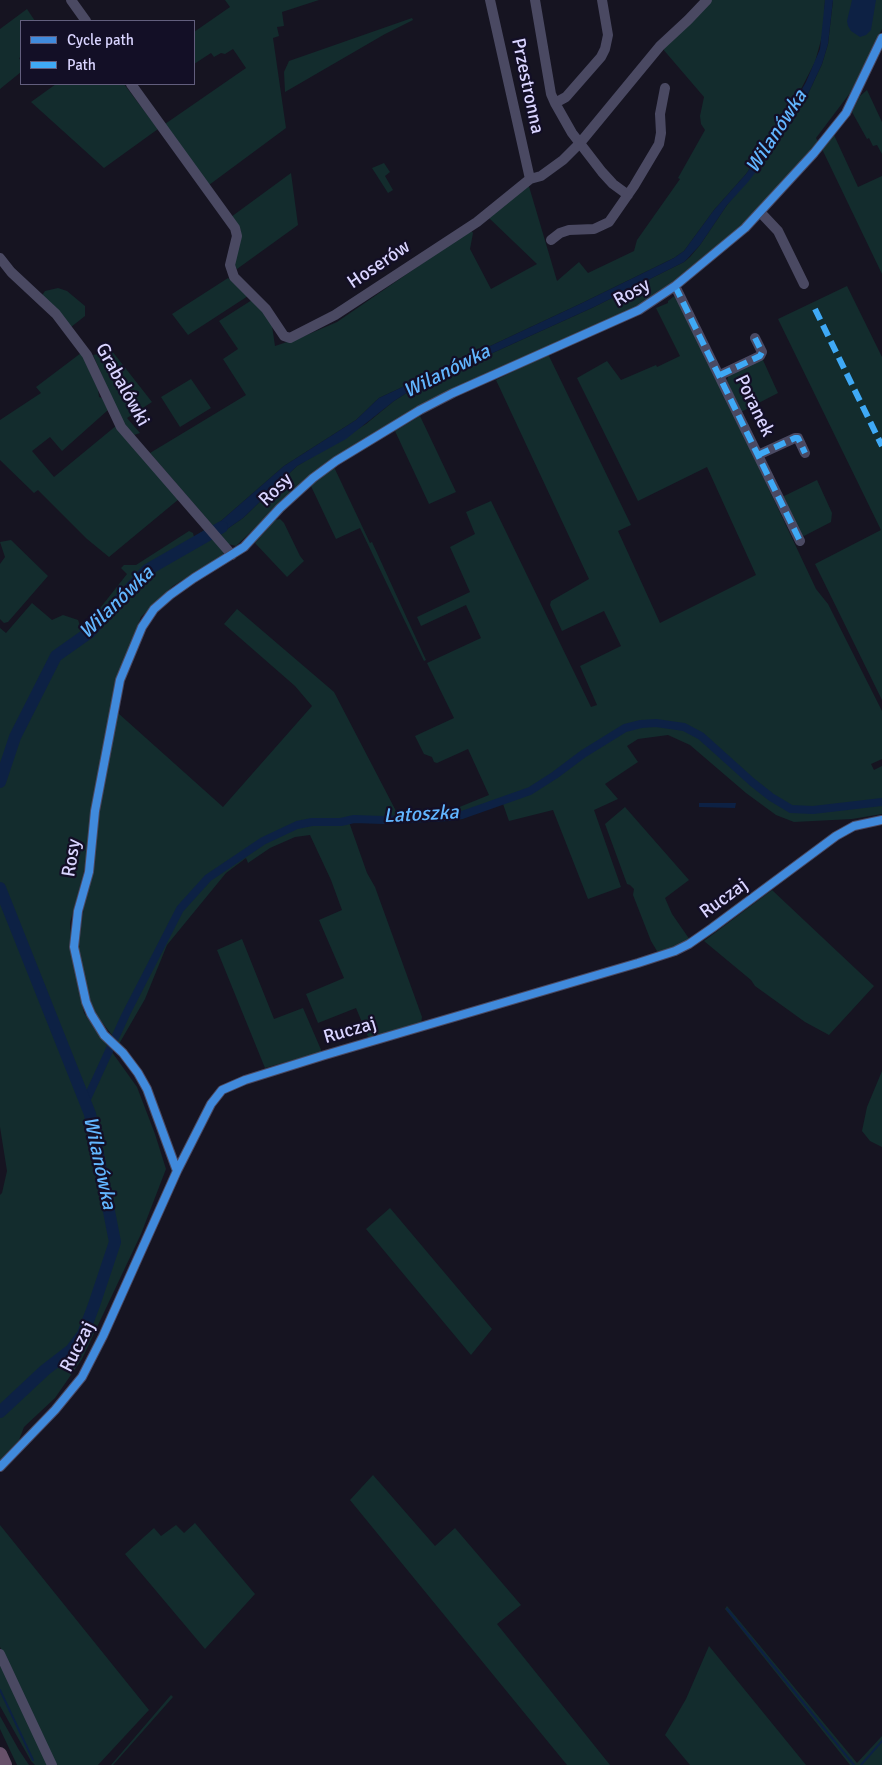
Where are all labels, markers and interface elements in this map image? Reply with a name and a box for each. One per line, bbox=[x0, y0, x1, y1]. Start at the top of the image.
legend bbox=[20, 20, 195, 85]
text: Cycle path bbox=[67, 31, 134, 49]
street label: Przestronna bbox=[506, 36, 548, 136]
text: Path bbox=[67, 56, 96, 74]
water label: Wilanówka bbox=[741, 86, 813, 178]
street label: Hoserów bbox=[343, 236, 415, 294]
street label: Rosy bbox=[610, 274, 654, 312]
street label: Grabalówki bbox=[90, 339, 154, 431]
water label: Wilanówka bbox=[400, 340, 494, 404]
street label: Poranek bbox=[729, 371, 779, 441]
street label: Rosy bbox=[254, 469, 298, 511]
water label: Wilanówka bbox=[75, 562, 159, 644]
water label: Latoszka bbox=[383, 801, 459, 829]
street label: Rosy bbox=[58, 837, 86, 879]
street label: Ruczaj bbox=[696, 874, 752, 924]
street label: Ruczaj bbox=[321, 1013, 379, 1049]
water label: Wilanówka bbox=[77, 1114, 121, 1212]
street label: Ruczaj bbox=[56, 1318, 100, 1376]

